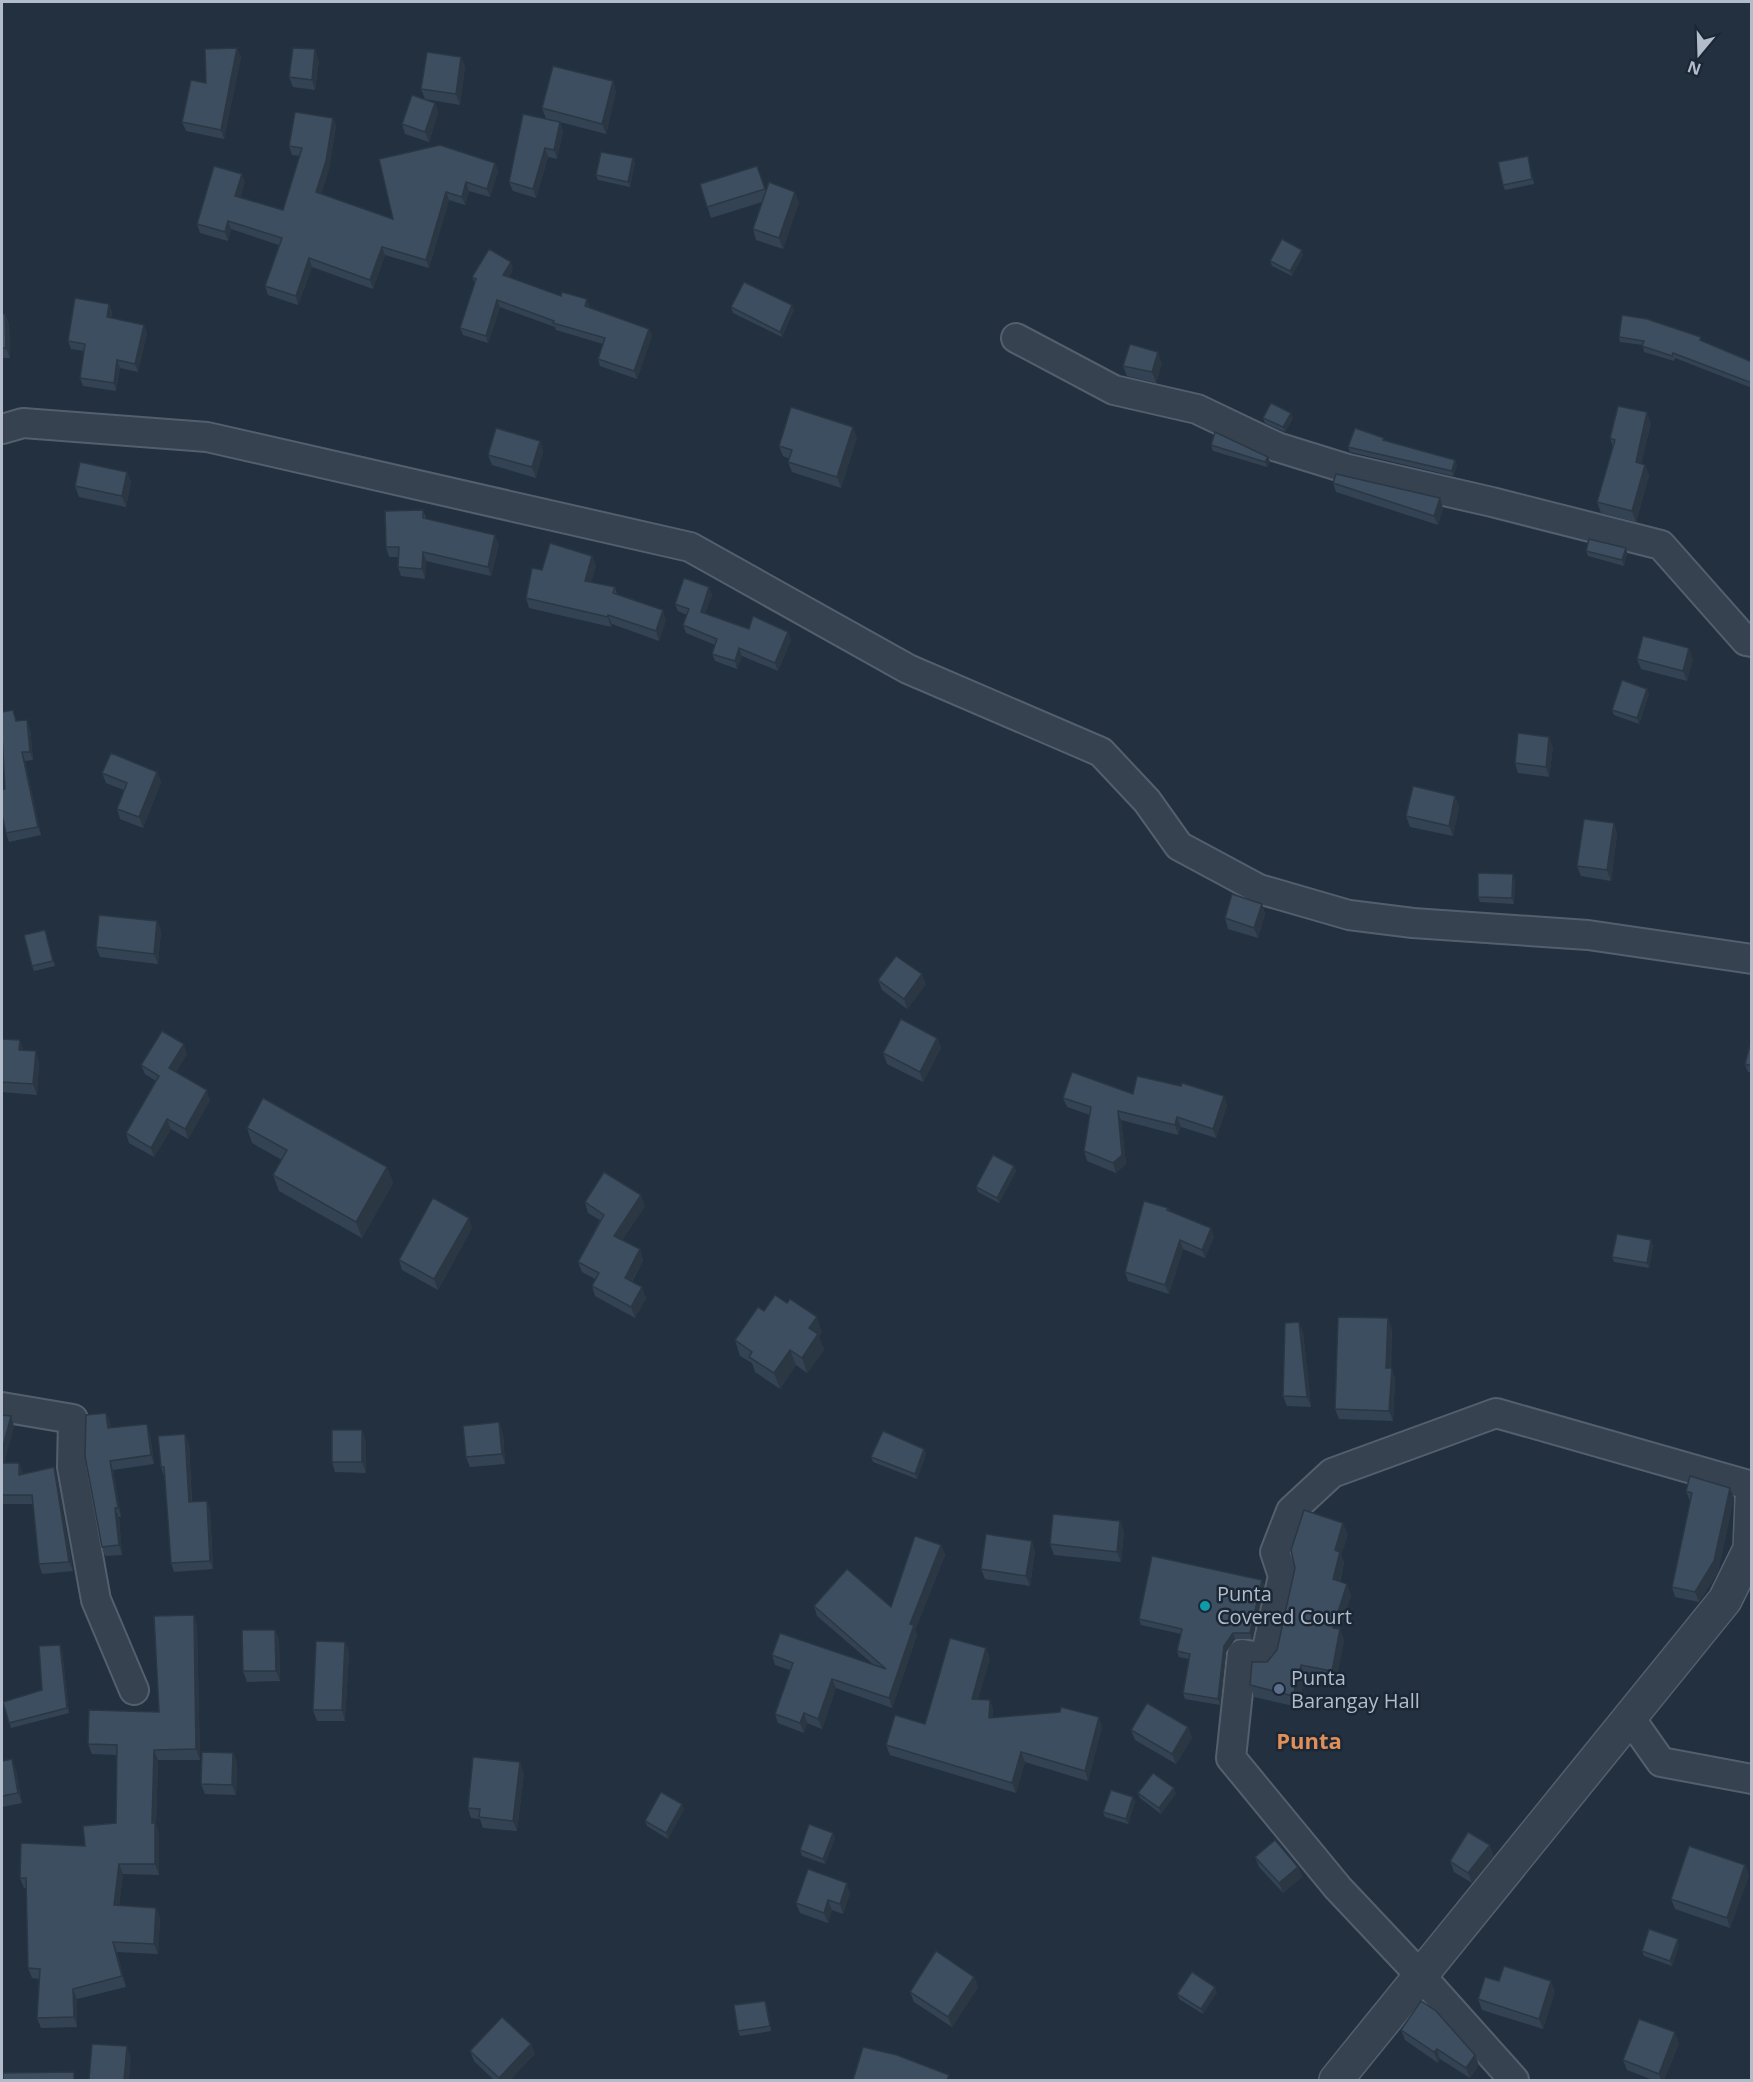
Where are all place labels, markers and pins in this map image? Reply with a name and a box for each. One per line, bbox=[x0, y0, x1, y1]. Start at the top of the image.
place label: Punta Covered Court bbox=[1217, 1580, 1352, 1630]
marker: Punta Covered Court bbox=[1198, 1599, 1212, 1613]
place label: Punta Barangay Hall bbox=[1291, 1664, 1420, 1714]
marker: Punta Barangay Hall bbox=[1272, 1682, 1286, 1696]

